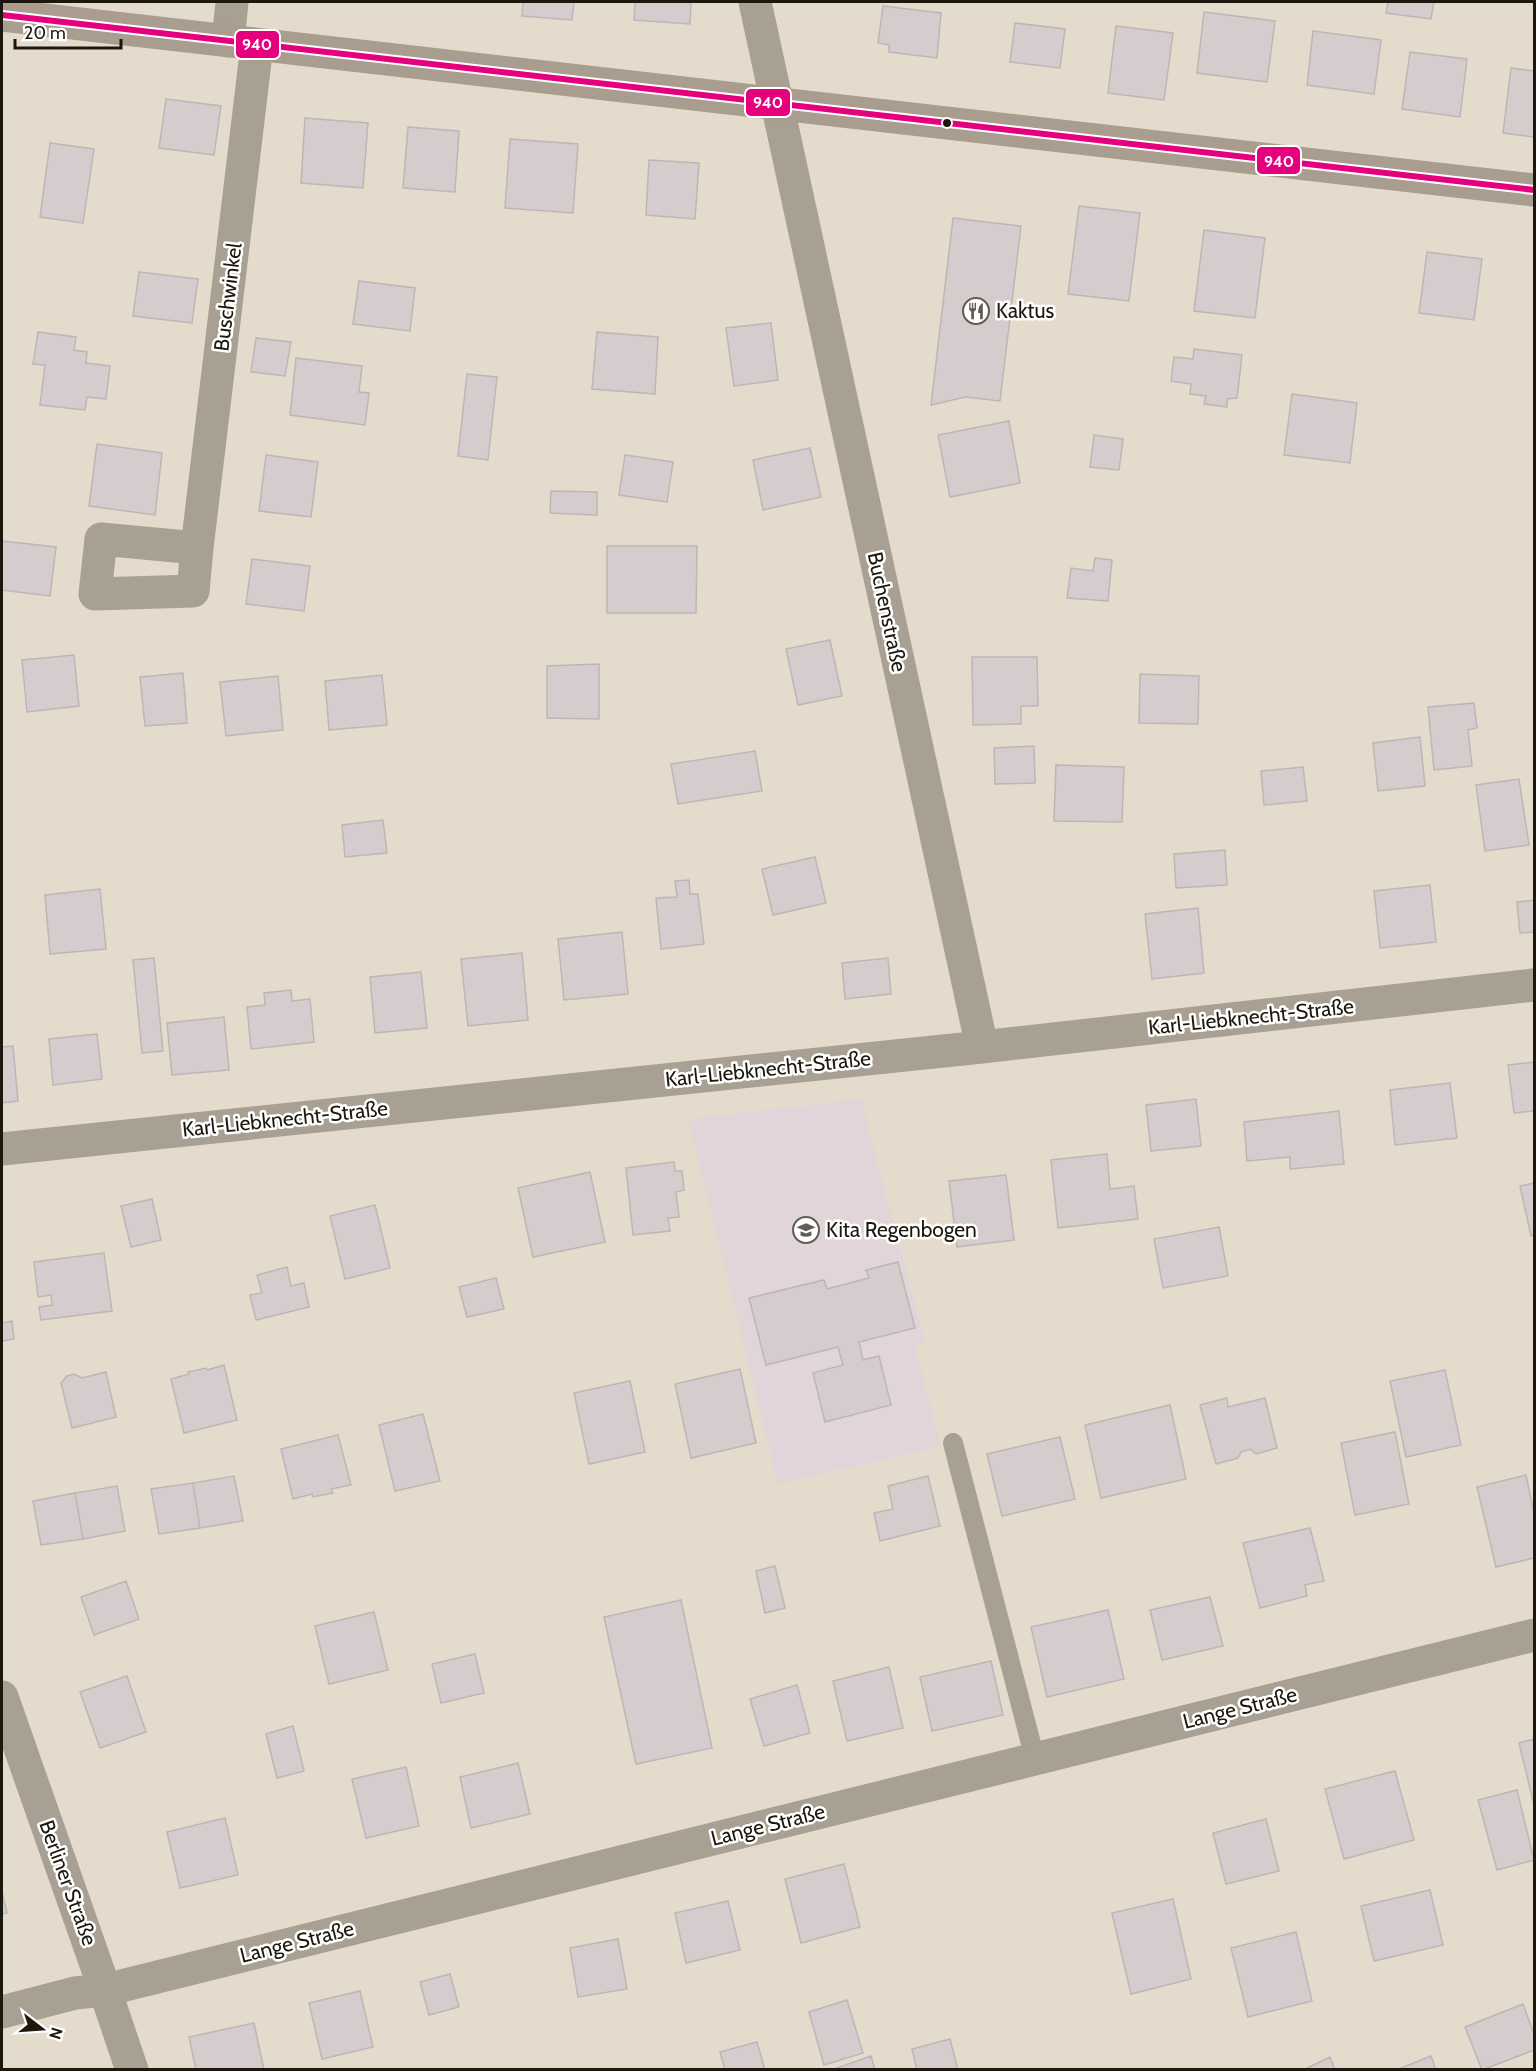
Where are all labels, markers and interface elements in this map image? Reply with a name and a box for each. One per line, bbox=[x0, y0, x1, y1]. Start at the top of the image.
scale bar bbox=[15, 12, 122, 50]
text: 20 m bbox=[24, 22, 66, 44]
line badge: 940 bbox=[235, 30, 280, 59]
text: 940 bbox=[242, 35, 272, 54]
line badge: 940 bbox=[745, 88, 791, 117]
text: 940 bbox=[753, 93, 783, 112]
unlabelled marker bbox=[941, 117, 953, 129]
line badge: 940 bbox=[1256, 146, 1301, 175]
text: 940 bbox=[1264, 152, 1294, 171]
street label: Buschwinkel bbox=[208, 241, 247, 353]
restaurant icon: Kaktus bbox=[961, 296, 991, 326]
place label: Kaktus bbox=[996, 298, 1054, 323]
street label: Buchenstraße bbox=[863, 550, 912, 674]
street label: Karl-Liebknecht-Straße bbox=[1147, 993, 1355, 1040]
street label: Karl-Liebknecht-Straße bbox=[664, 1045, 872, 1092]
street label: Karl-Liebknecht-Straße bbox=[181, 1095, 389, 1142]
school or university icon: Kita Regenbogen bbox=[791, 1215, 821, 1245]
place label: Kita Regenbogen bbox=[826, 1217, 977, 1242]
street label: Lange Straße bbox=[1180, 1681, 1300, 1734]
street label: Lange Straße bbox=[708, 1798, 828, 1851]
street label: Berliner Straße bbox=[34, 1817, 103, 1949]
street label: Lange Straße bbox=[237, 1915, 357, 1968]
north arrow bbox=[12, 1999, 72, 2059]
text: N bbox=[45, 2025, 67, 2041]

